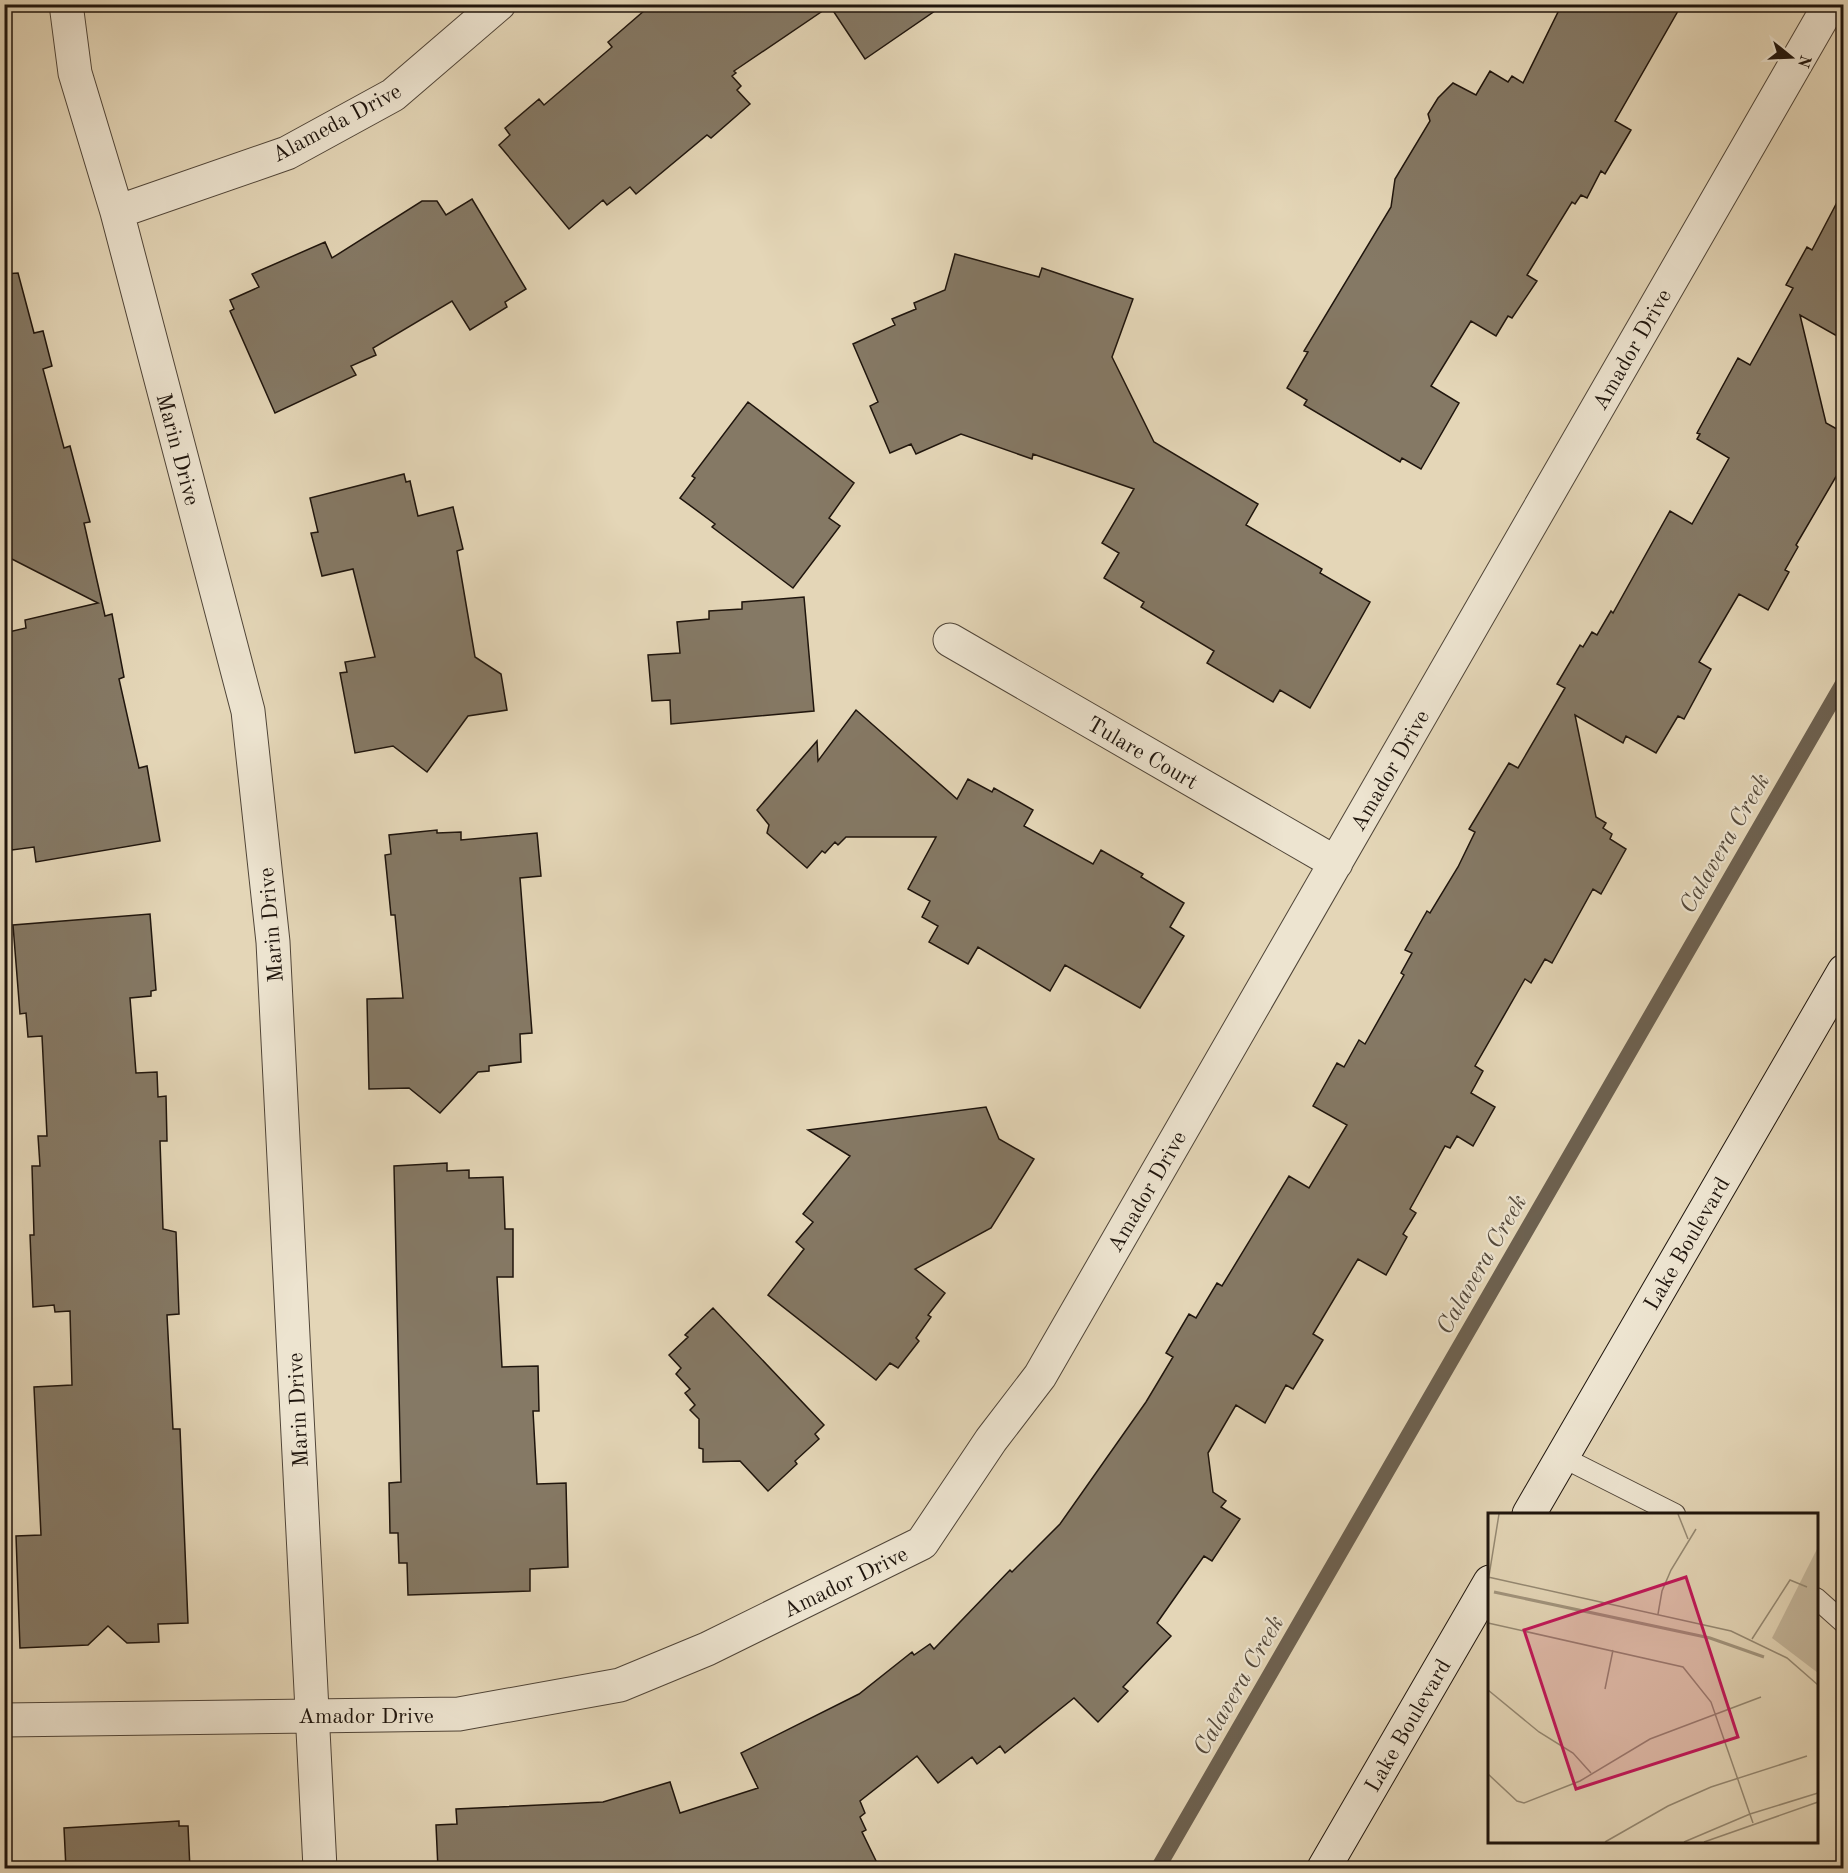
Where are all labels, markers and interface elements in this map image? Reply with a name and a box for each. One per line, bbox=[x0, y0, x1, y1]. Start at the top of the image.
north arrow bbox=[1761, 27, 1821, 87]
text: N bbox=[1794, 53, 1813, 70]
street label: Alameda Drive bbox=[269, 81, 405, 167]
street label: Amador Drive bbox=[1589, 286, 1676, 414]
street label: Marin Drive bbox=[152, 391, 203, 508]
street label: Amador Drive bbox=[1347, 707, 1434, 835]
street label: Tulare Court bbox=[1083, 713, 1201, 794]
water label: Calavera Creek bbox=[1676, 770, 1775, 918]
street label: Marin Drive bbox=[256, 867, 288, 983]
street label: Amador Drive bbox=[1104, 1128, 1191, 1256]
street label: Lake Boulevard bbox=[1641, 1174, 1735, 1314]
water label: Calavera Creek bbox=[1433, 1191, 1532, 1339]
street label: Marin Drive bbox=[285, 1352, 313, 1468]
inset map bbox=[1488, 1513, 1818, 1843]
street label: Amador Drive bbox=[780, 1543, 912, 1622]
water label: Calavera Creek bbox=[1190, 1612, 1289, 1760]
street label: Lake Boulevard bbox=[1362, 1656, 1456, 1796]
street label: Amador Drive bbox=[298, 1706, 434, 1728]

